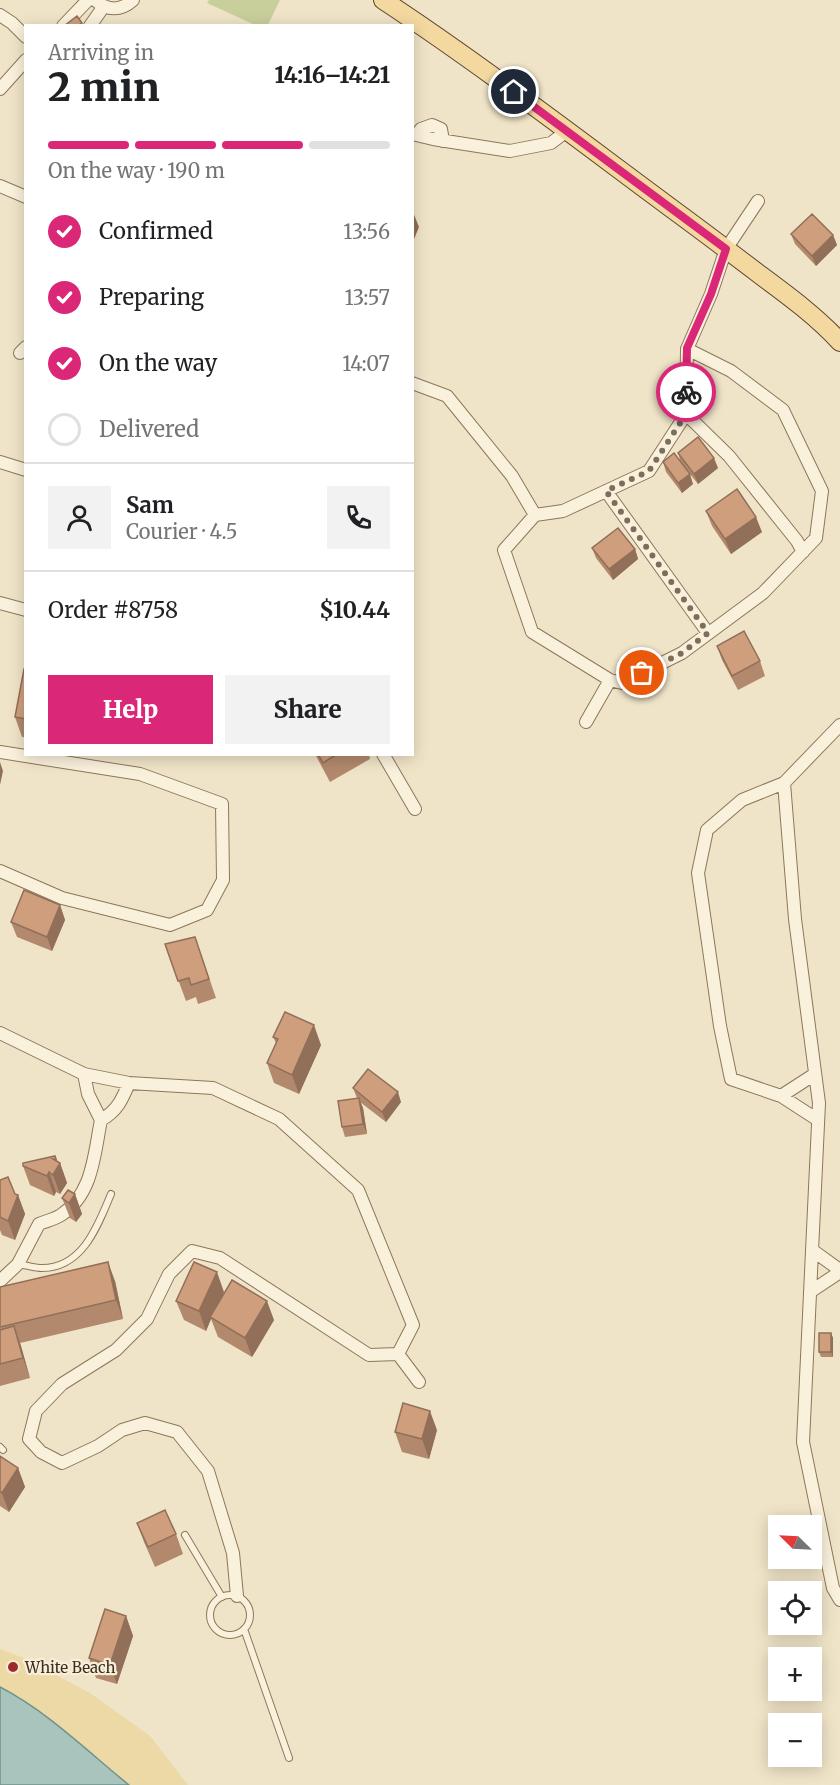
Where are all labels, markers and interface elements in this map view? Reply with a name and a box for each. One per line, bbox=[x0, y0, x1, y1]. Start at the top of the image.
text: Arriving in bbox=[48, 40, 154, 65]
text: 14:16–14:21 bbox=[274, 61, 390, 89]
text: 2 min bbox=[48, 63, 160, 112]
pin bbox=[488, 66, 539, 117]
icon: home bbox=[497, 75, 530, 108]
text: On the way · 190 m bbox=[48, 158, 225, 183]
icon: check bbox=[48, 215, 81, 248]
text: Confirmed bbox=[99, 217, 213, 245]
text: 13:56 bbox=[343, 219, 390, 244]
icon: check bbox=[48, 281, 81, 314]
text: Preparing bbox=[99, 283, 204, 311]
text: 13:57 bbox=[344, 285, 390, 310]
icon: check bbox=[48, 347, 81, 380]
text: On the way bbox=[99, 349, 217, 377]
text: 14:07 bbox=[342, 351, 390, 376]
courier bbox=[656, 362, 716, 422]
icon: bike bbox=[670, 376, 703, 409]
text: Delivered bbox=[99, 415, 199, 443]
button: person bbox=[48, 486, 111, 549]
button: phone bbox=[327, 486, 390, 549]
text: Sam bbox=[126, 491, 174, 519]
text: Courier · 4.5 bbox=[126, 519, 238, 544]
text: Order #8758 bbox=[48, 596, 178, 624]
text: $10.44 bbox=[319, 596, 390, 624]
pin bbox=[616, 647, 667, 698]
icon: bag bbox=[625, 656, 658, 689]
button: Help bbox=[48, 675, 213, 744]
button: Share bbox=[225, 675, 390, 744]
north arrow bbox=[768, 1515, 822, 1569]
map controls bbox=[768, 1515, 822, 1767]
button: locate bbox=[768, 1581, 822, 1635]
button: + bbox=[768, 1647, 822, 1701]
place label: White Beach bbox=[24, 1658, 115, 1677]
marker: White Beach bbox=[6, 1660, 20, 1674]
button: − bbox=[768, 1713, 822, 1767]

